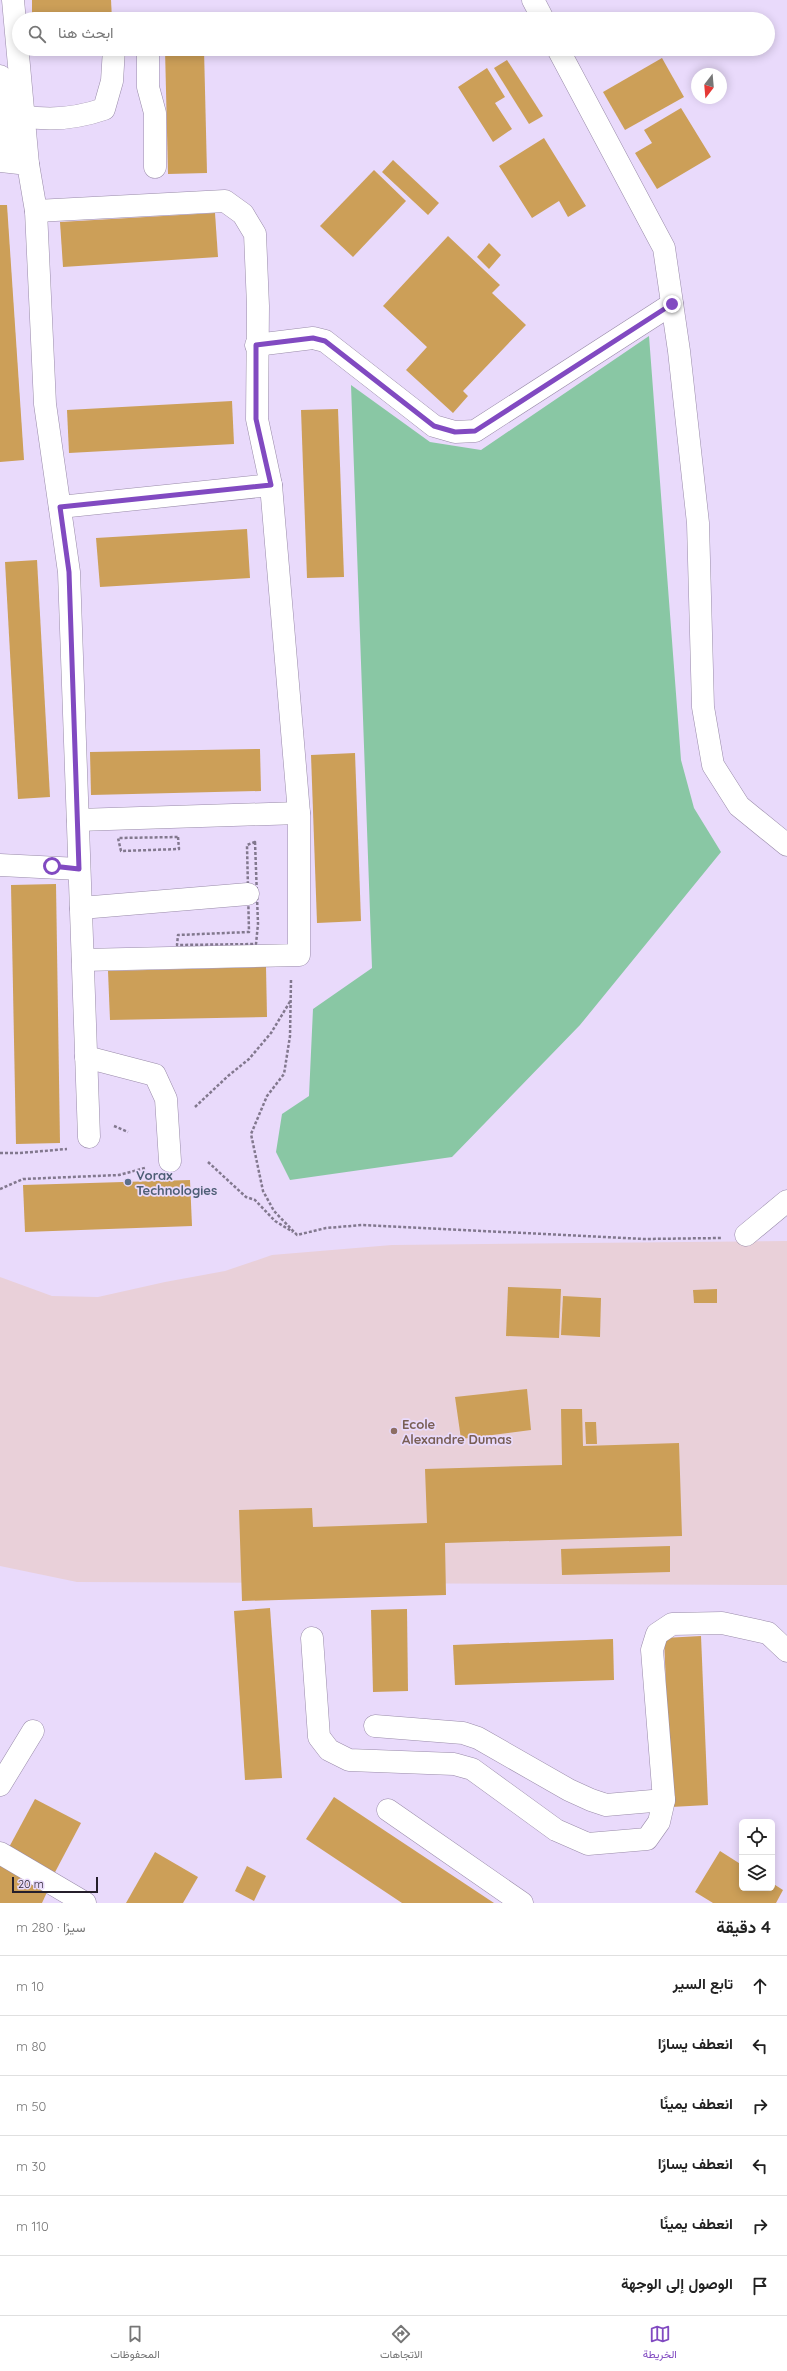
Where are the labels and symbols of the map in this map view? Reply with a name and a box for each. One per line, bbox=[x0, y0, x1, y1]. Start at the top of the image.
north arrow bbox=[691, 68, 727, 104]
route end bbox=[663, 295, 681, 313]
route start bbox=[43, 857, 61, 875]
place label: Vorax Technologies bbox=[136, 1167, 217, 1198]
marker: Vorax Technologies bbox=[123, 1177, 133, 1187]
place label: Ecole Alexandre Dumas bbox=[402, 1416, 512, 1447]
marker: Ecole Alexandre Dumas bbox=[389, 1426, 399, 1436]
scale bar bbox=[12, 1875, 98, 1894]

